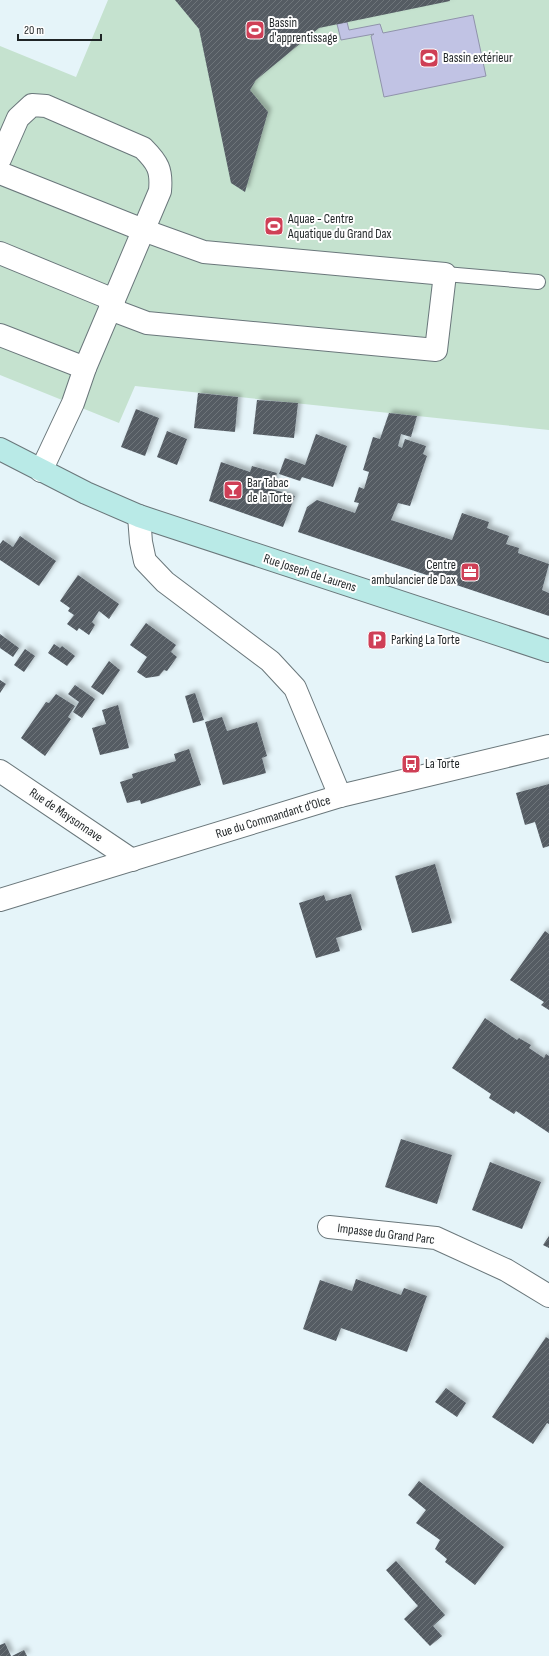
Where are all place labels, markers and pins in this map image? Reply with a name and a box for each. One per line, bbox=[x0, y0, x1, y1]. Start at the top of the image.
place label: Bassin d'apprentissage bbox=[269, 15, 338, 46]
sports icon: Bassin d'apprentissage bbox=[244, 19, 266, 41]
sports icon: Bassin extérieur bbox=[418, 47, 440, 69]
place label: Bassin extérieur bbox=[443, 50, 513, 66]
place label: Aquae - Centre Aquatique du Grand Dax bbox=[287, 211, 391, 242]
sports icon: Aquae - Centre Aquatique du Grand Dax bbox=[263, 215, 285, 237]
place label: Bar Tabac de la Torte bbox=[247, 475, 292, 506]
bar icon: Bar Tabac de la Torte bbox=[222, 479, 244, 501]
place label: Centre ambulancier de Dax bbox=[371, 557, 456, 588]
office icon: Centre ambulancier de Dax bbox=[459, 561, 481, 583]
parking icon: Parking La Torte bbox=[366, 629, 388, 651]
place label: Parking La Torte bbox=[391, 632, 460, 648]
bus stop icon: La Torte bbox=[400, 753, 422, 775]
place label: La Torte bbox=[425, 756, 460, 772]

